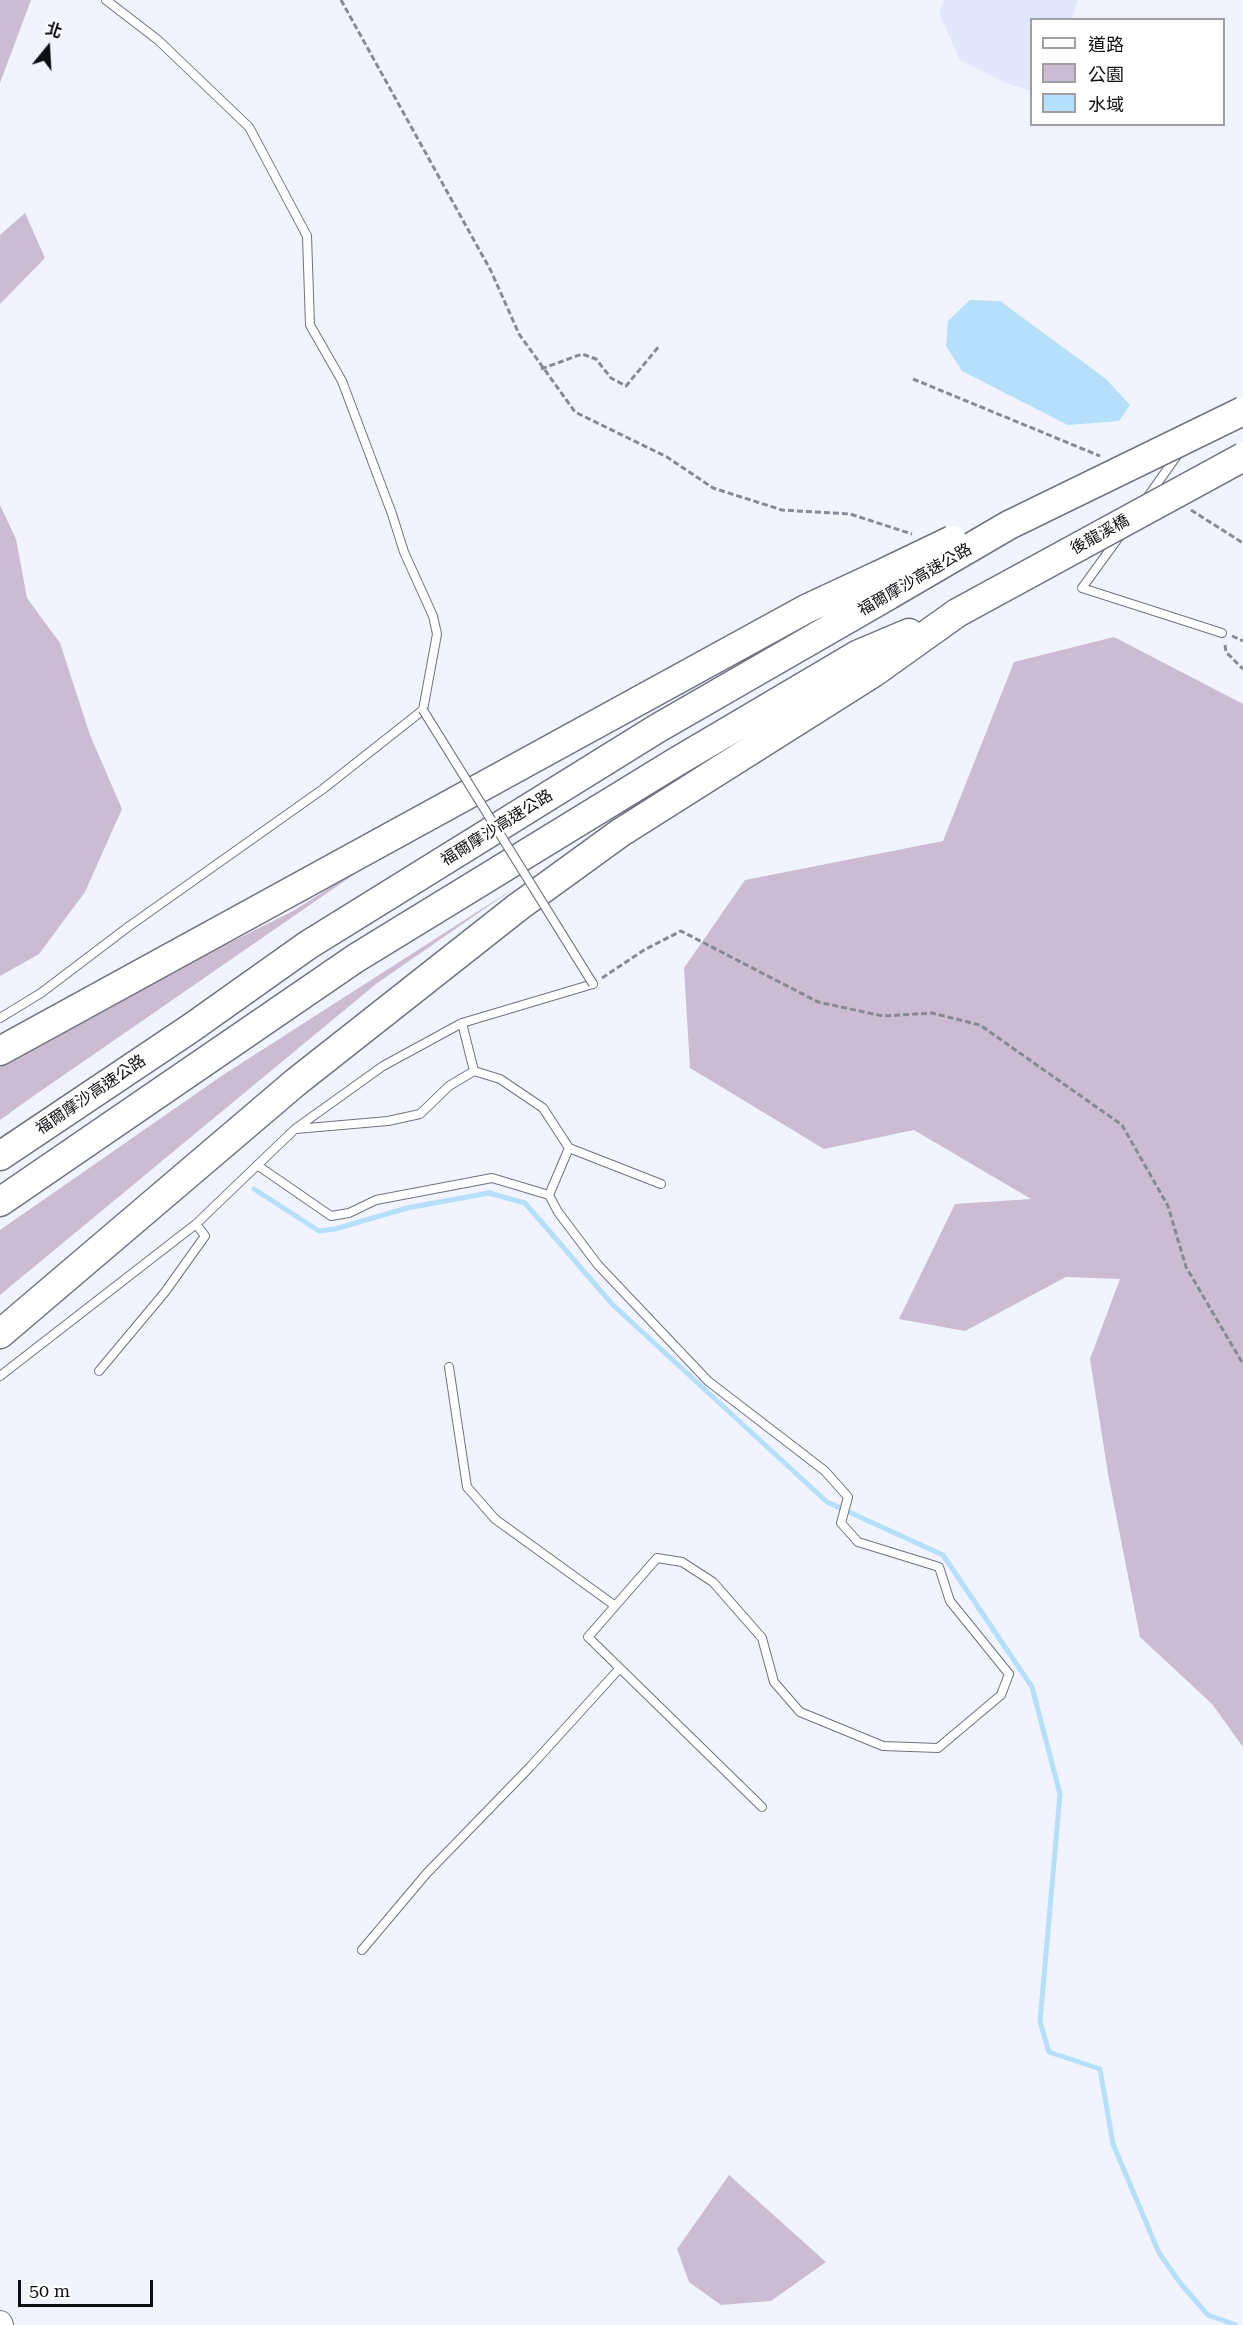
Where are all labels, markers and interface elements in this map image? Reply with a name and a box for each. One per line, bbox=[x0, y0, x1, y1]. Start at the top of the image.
north arrow bbox=[18, 18, 78, 78]
legend bbox=[1030, 18, 1225, 126]
text: 北 bbox=[43, 19, 64, 42]
text: 道路 bbox=[1088, 34, 1124, 55]
text: 公園 bbox=[1088, 64, 1124, 85]
text: 水域 bbox=[1088, 94, 1124, 115]
street label: 後龍溪橋 bbox=[1067, 511, 1133, 559]
street label: 福爾摩沙高速公路 bbox=[855, 540, 975, 620]
street label: 福爾摩沙高速公路 bbox=[438, 786, 556, 870]
street label: 福爾摩沙高速公路 bbox=[33, 1051, 149, 1139]
scale bar bbox=[21, 2268, 156, 2306]
text: 50 m bbox=[29, 2280, 70, 2301]

